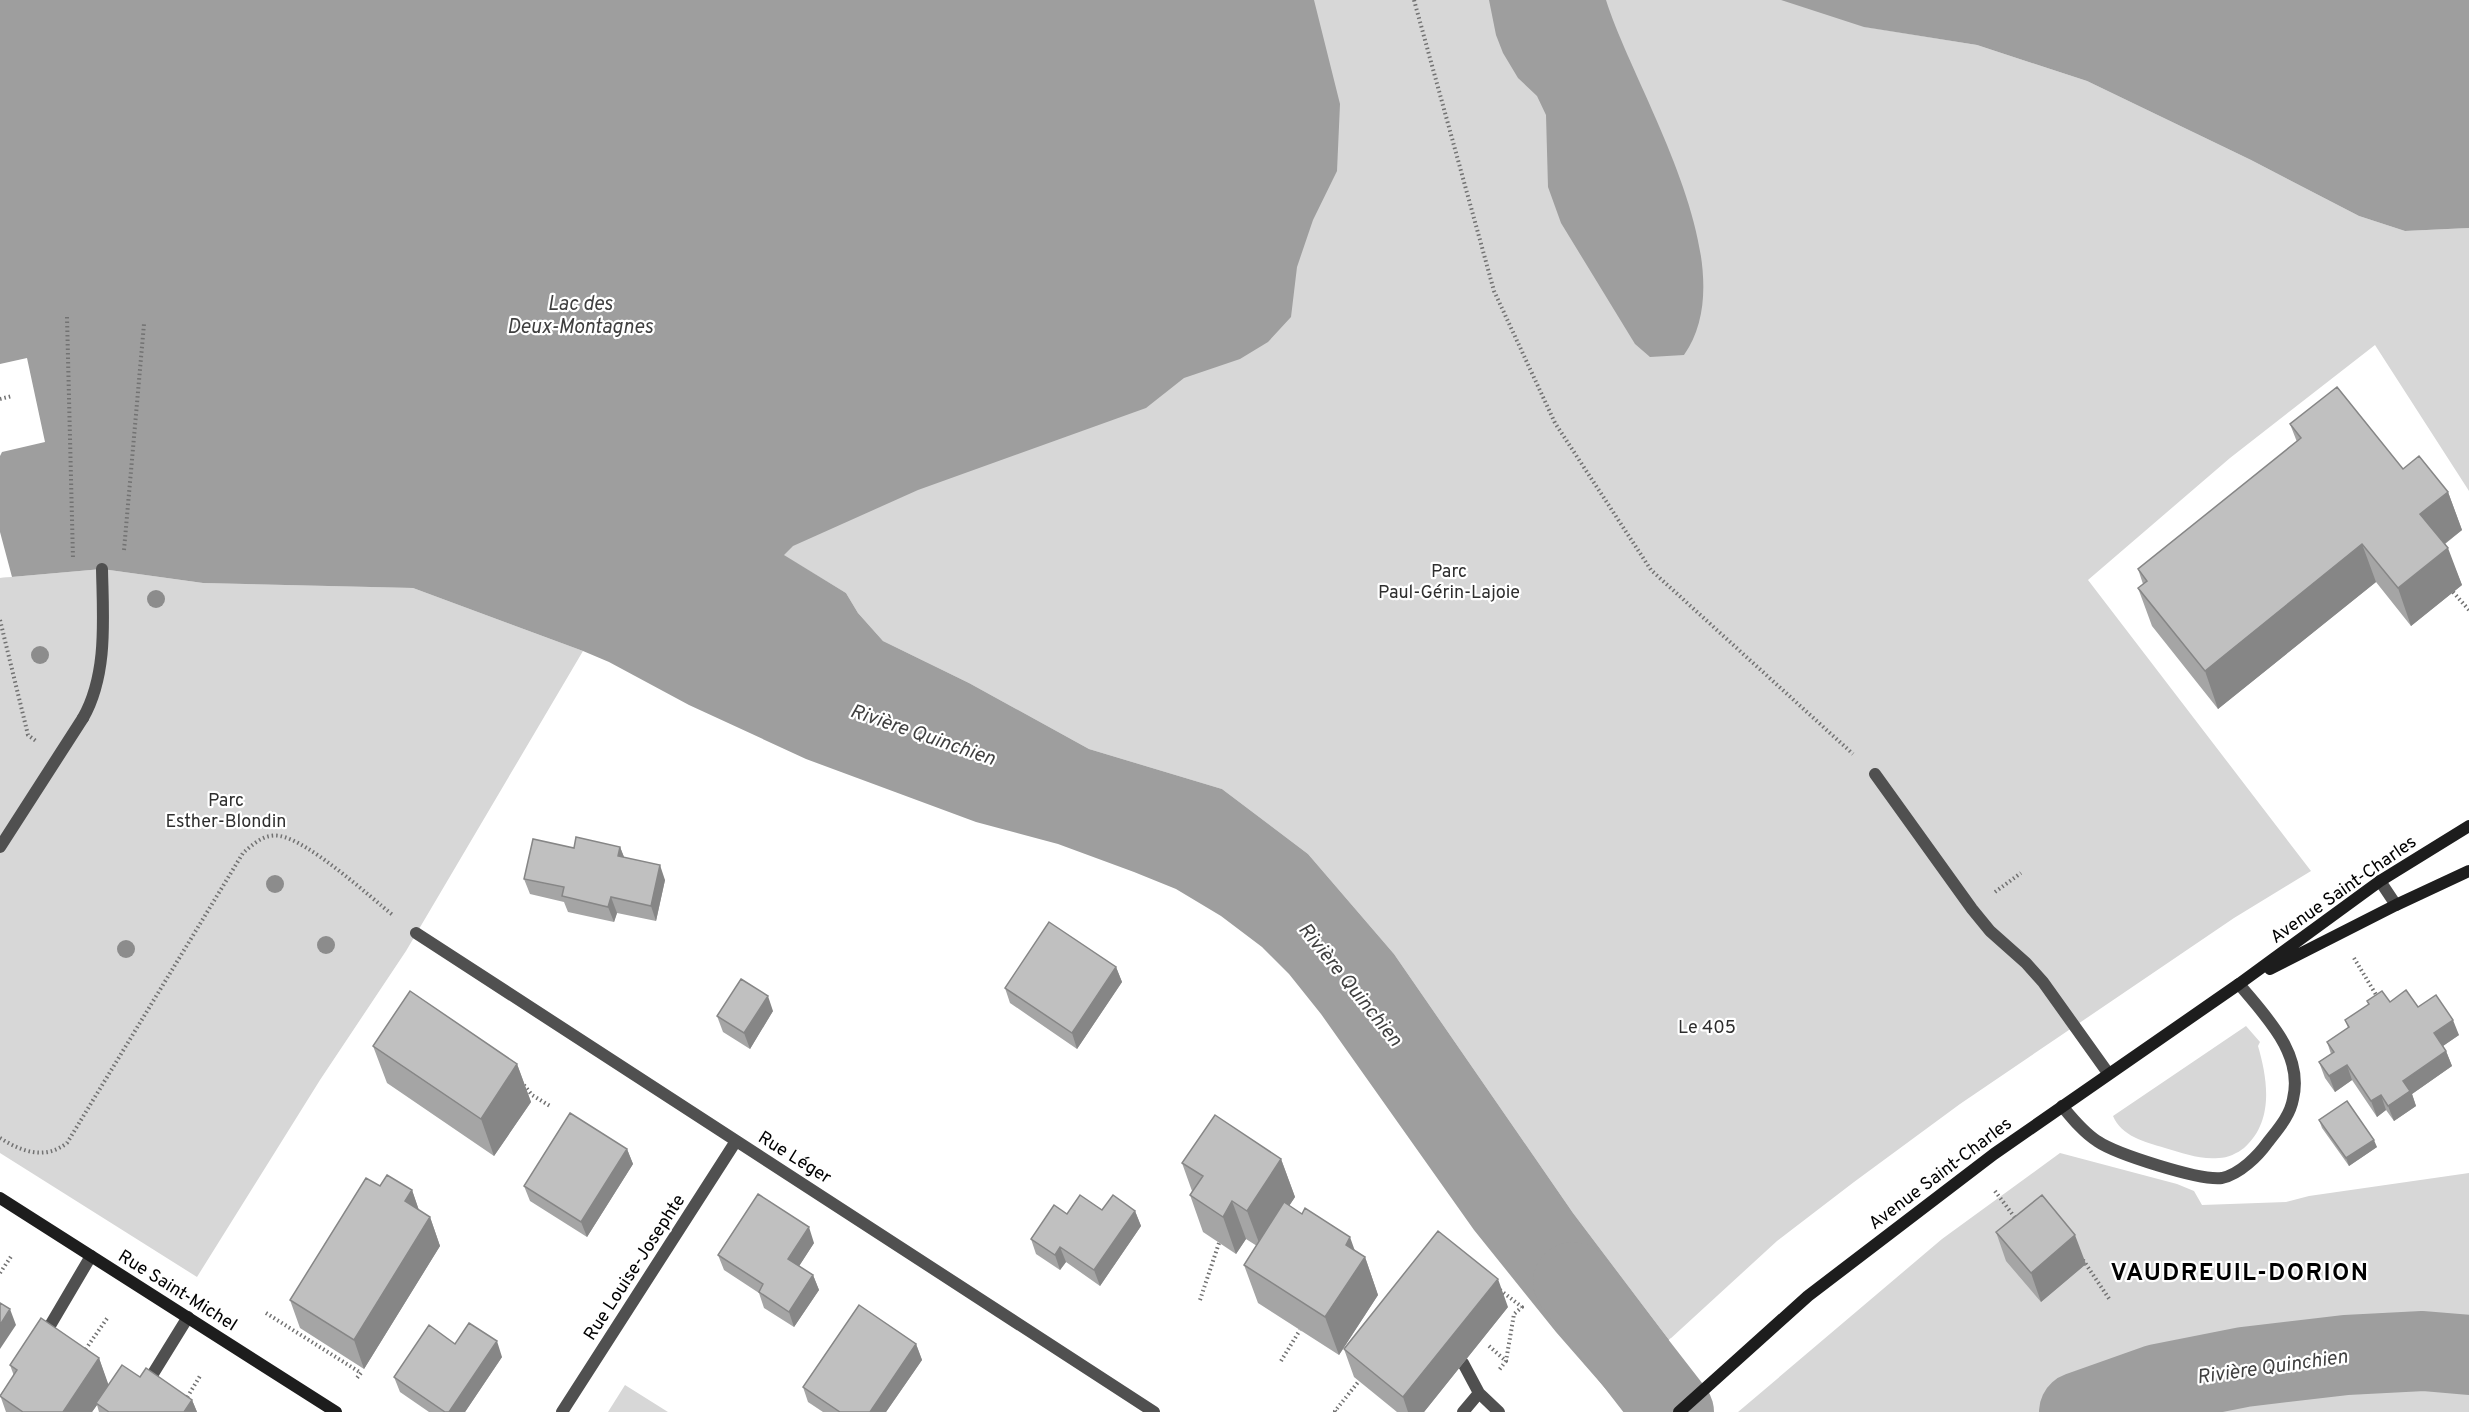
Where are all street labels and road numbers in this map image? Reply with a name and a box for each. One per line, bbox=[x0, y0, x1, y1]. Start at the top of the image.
street label: Avenue Saint-Charles bbox=[2266, 831, 2421, 949]
street label: Avenue Saint-Charles bbox=[1865, 1113, 2017, 1236]
street label: Rue Léger bbox=[753, 1127, 835, 1190]
street label: Rue Louise-Josephte bbox=[579, 1190, 691, 1345]
street label: Rue Saint-Michel bbox=[113, 1245, 241, 1337]

